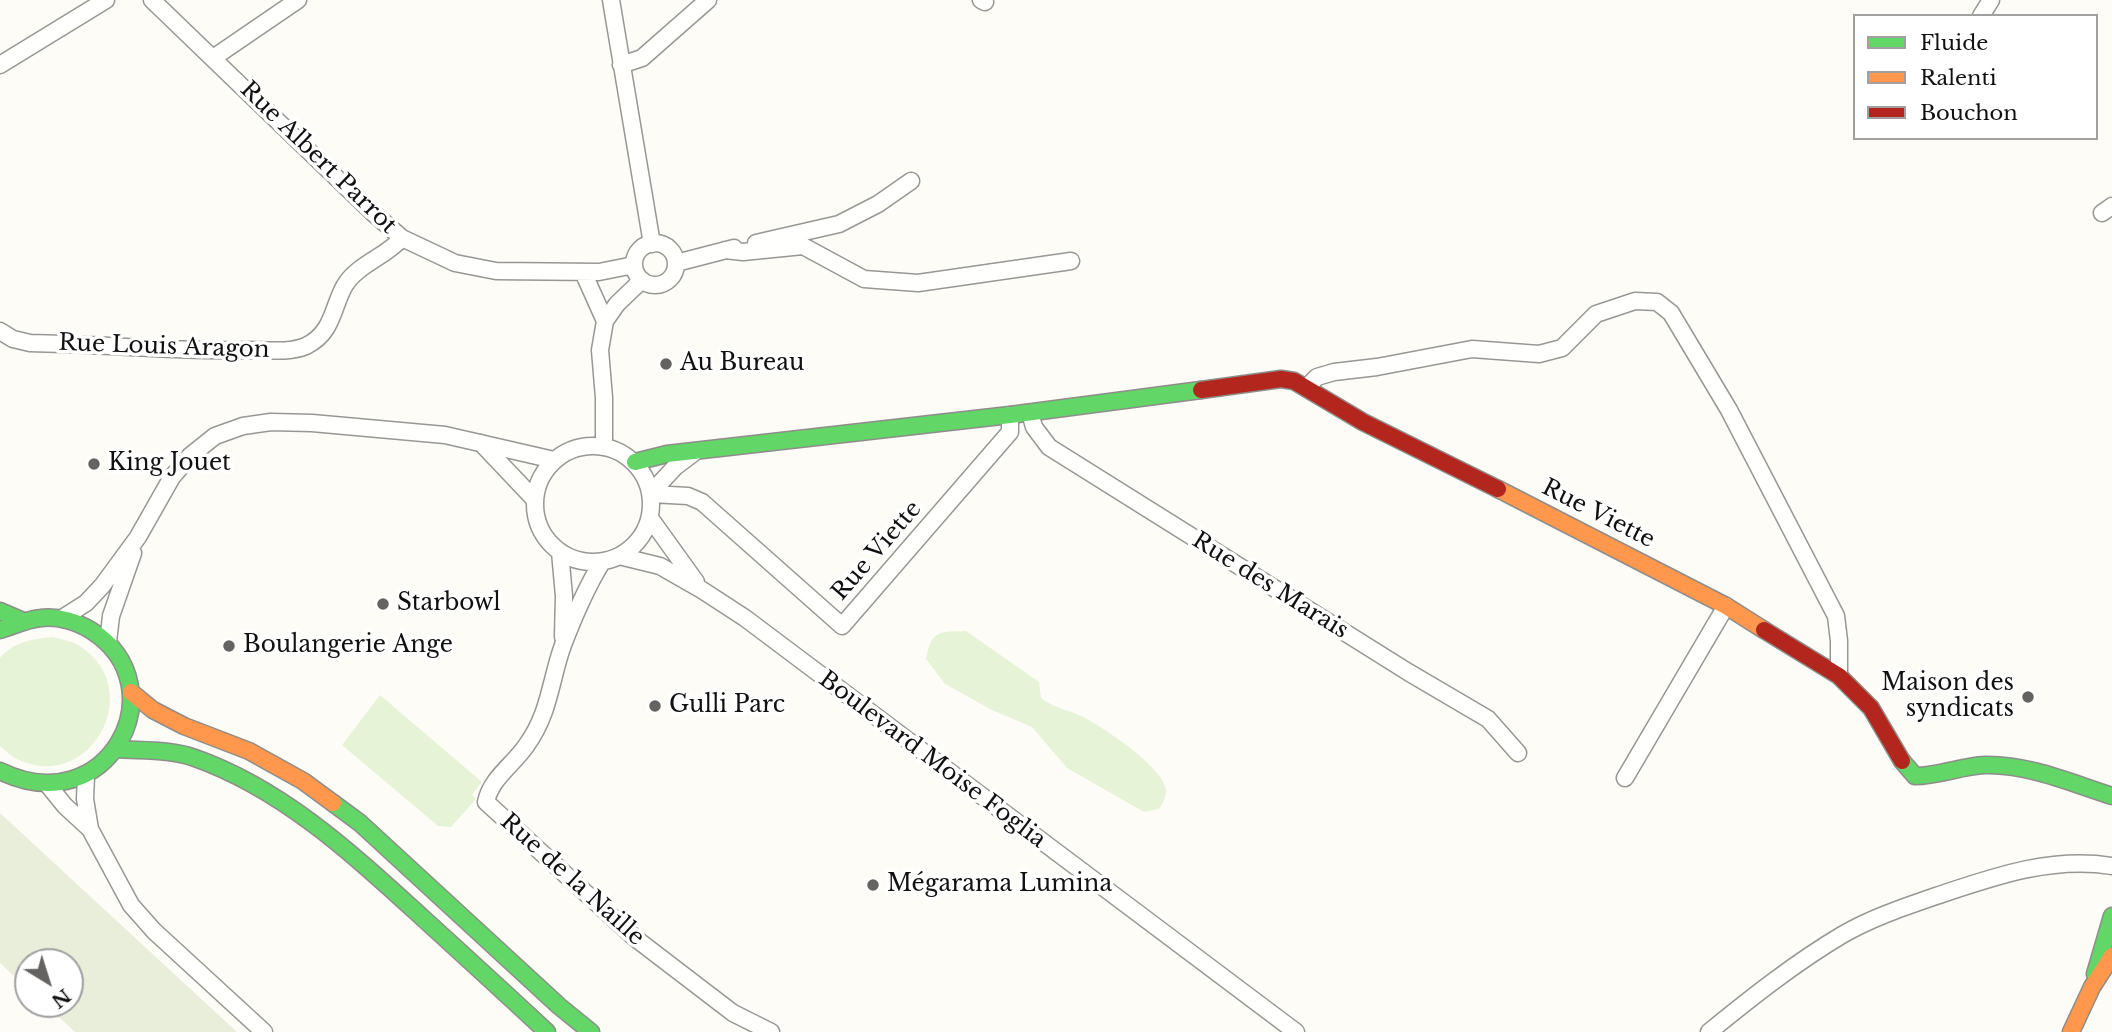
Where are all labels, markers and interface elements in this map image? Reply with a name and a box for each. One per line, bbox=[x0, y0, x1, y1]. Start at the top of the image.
legend bbox=[1853, 14, 2098, 140]
text: Fluide bbox=[1920, 30, 1988, 56]
text: Ralenti bbox=[1920, 65, 1997, 91]
street label: Rue Albert Parrot bbox=[234, 76, 402, 240]
text: Bouchon bbox=[1920, 100, 2018, 126]
street label: Rue Louis Aragon bbox=[58, 330, 270, 364]
place label: Au Bureau bbox=[680, 350, 804, 378]
marker: Au Bureau bbox=[658, 356, 674, 372]
place label: King Jouet bbox=[108, 450, 231, 478]
marker: King Jouet bbox=[86, 456, 102, 472]
street label: Rue Viette bbox=[1537, 474, 1659, 554]
street label: Rue Viette bbox=[826, 496, 928, 606]
street label: Rue des Marais bbox=[1187, 527, 1353, 645]
place label: Starbowl bbox=[397, 590, 501, 618]
marker: Starbowl bbox=[375, 596, 391, 612]
place label: Boulangerie Ange bbox=[243, 632, 453, 660]
marker: Boulangerie Ange bbox=[221, 638, 237, 654]
street label: Boulevard Moise Foglia bbox=[813, 666, 1051, 854]
place label: Maison des syndicats bbox=[1881, 670, 2014, 724]
marker: Maison des syndicats bbox=[2020, 689, 2036, 705]
place label: Gulli Parc bbox=[669, 692, 785, 720]
marker: Gulli Parc bbox=[647, 698, 663, 714]
street label: Rue de la Naille bbox=[494, 808, 650, 952]
place label: Mégarama Lumina bbox=[887, 871, 1112, 899]
marker: Mégarama Lumina bbox=[865, 877, 881, 893]
north arrow bbox=[14, 948, 84, 1018]
text: N bbox=[47, 984, 75, 1013]

